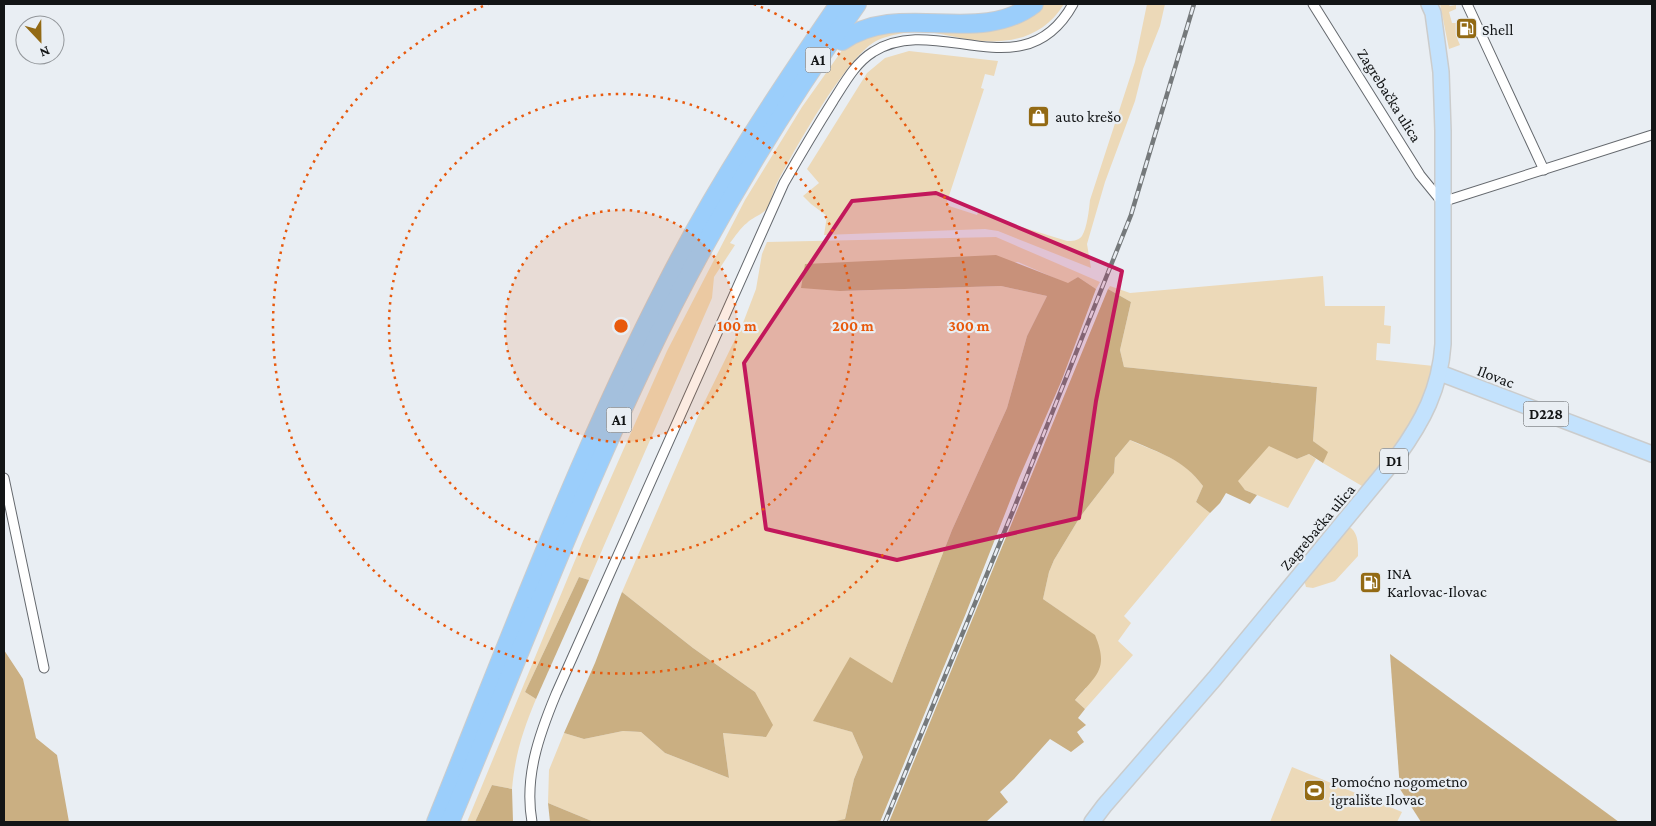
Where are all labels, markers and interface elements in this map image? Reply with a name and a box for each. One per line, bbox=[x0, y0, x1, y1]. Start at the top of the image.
north arrow bbox=[15, 15, 65, 65]
fuel station icon: Shell bbox=[1454, 17, 1478, 41]
place label: Shell bbox=[1482, 21, 1514, 38]
text: N bbox=[37, 43, 52, 61]
street label: Zagrebačka ulica bbox=[1353, 45, 1425, 146]
road number: A1 bbox=[806, 48, 830, 72]
shop icon: auto krešo bbox=[1027, 104, 1051, 128]
place label: auto krešo bbox=[1055, 108, 1121, 125]
centre of rings bbox=[612, 317, 630, 335]
text: 100 m bbox=[717, 318, 757, 334]
text: 200 m bbox=[832, 318, 874, 334]
text: 300 m bbox=[948, 318, 990, 334]
street label: Ilovac bbox=[1475, 362, 1517, 391]
road number: D228 bbox=[1524, 402, 1568, 426]
road number: A1 bbox=[606, 408, 632, 432]
road number: D1 bbox=[1380, 448, 1408, 474]
street label: Zagrebačka ulica bbox=[1277, 480, 1359, 574]
place label: INA Karlovac-Ilovac bbox=[1387, 565, 1487, 600]
fuel station icon: INA Karlovac-Ilovac bbox=[1359, 570, 1383, 594]
place label: Pomoćno nogometno igralište Ilovac bbox=[1331, 773, 1468, 809]
sports icon: Pomoćno nogometno igralište Ilovac bbox=[1303, 778, 1327, 802]

